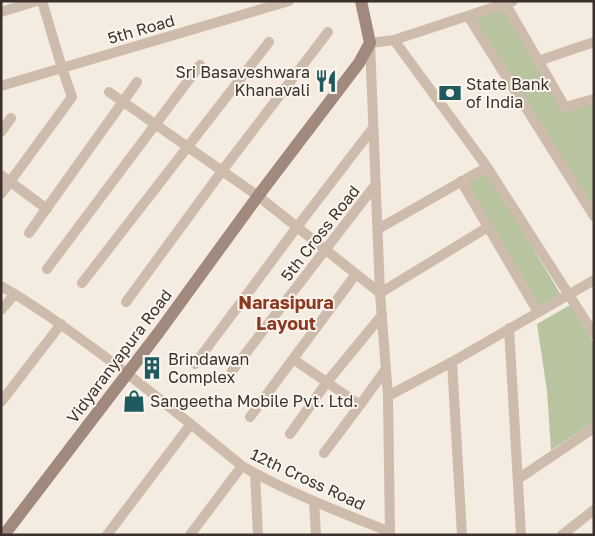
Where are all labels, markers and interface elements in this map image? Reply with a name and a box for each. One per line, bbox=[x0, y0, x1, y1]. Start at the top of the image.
street label: 5th Road bbox=[105, 10, 177, 48]
place label: Sri Basaveshwara Khanavali bbox=[175, 62, 310, 100]
restaurant icon: Sri Basaveshwara Khanavali bbox=[313, 68, 339, 94]
place label: State Bank of India bbox=[466, 74, 550, 112]
bank icon: State Bank of India bbox=[437, 80, 463, 106]
street label: 5th Cross Road bbox=[276, 181, 364, 285]
street label: Vidyaranyapura Road bbox=[62, 285, 176, 427]
district label: Narasipura Layout bbox=[238, 291, 334, 334]
place label: Brindawan Complex bbox=[168, 349, 249, 387]
building icon: Brindawan Complex bbox=[139, 355, 165, 381]
shop icon: Sangeetha Mobile Pvt. Ltd. bbox=[121, 388, 147, 414]
place label: Sangeetha Mobile Pvt. Ltd. bbox=[150, 391, 358, 411]
street label: 12th Cross Road bbox=[248, 444, 368, 514]

